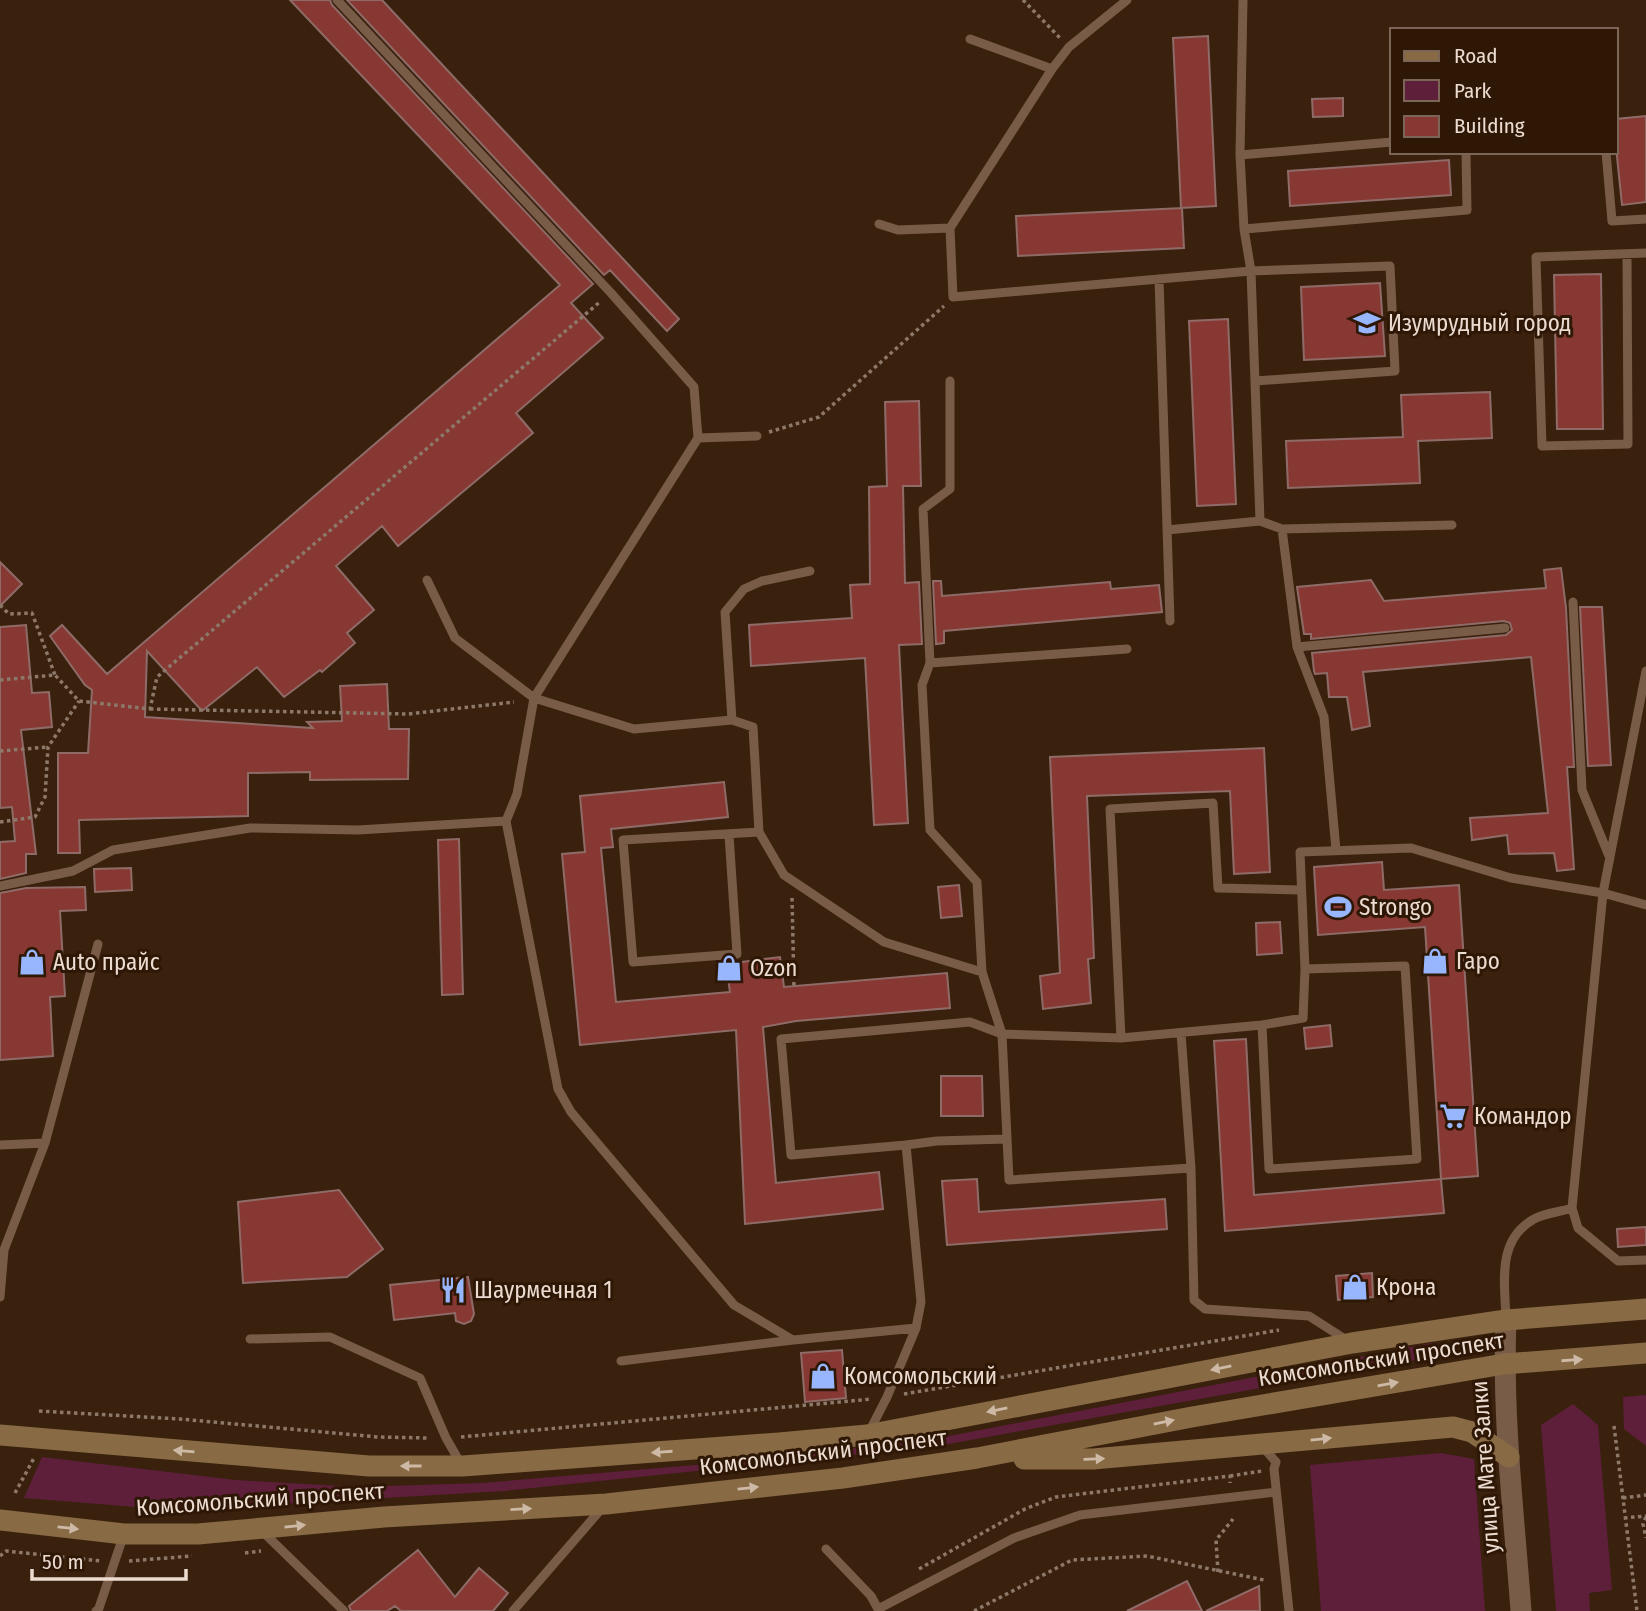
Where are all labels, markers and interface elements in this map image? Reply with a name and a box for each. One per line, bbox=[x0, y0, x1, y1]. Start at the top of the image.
legend bbox=[1390, 28, 1618, 154]
text: Road bbox=[1454, 43, 1498, 69]
text: Park bbox=[1454, 78, 1492, 104]
text: Building bbox=[1454, 113, 1525, 139]
school or university icon: Изумрудный город bbox=[1352, 308, 1382, 338]
place label: Изумрудный город bbox=[1388, 309, 1571, 337]
sports icon: Strongo bbox=[1323, 892, 1353, 922]
place label: Strongo bbox=[1359, 893, 1432, 921]
shop icon: Гаро bbox=[1420, 946, 1450, 976]
shop icon: Auto прайс bbox=[17, 947, 47, 977]
place label: Гаро bbox=[1456, 947, 1500, 975]
place label: Auto прайс bbox=[53, 948, 160, 976]
shop icon: Ozon bbox=[714, 953, 744, 983]
place label: Ozon bbox=[750, 954, 797, 982]
supermarket icon: Командор bbox=[1438, 1101, 1468, 1131]
place label: Командор bbox=[1474, 1102, 1571, 1130]
shop icon: Крона bbox=[1340, 1272, 1370, 1302]
place label: Крона bbox=[1376, 1273, 1436, 1301]
restaurant icon: Шаурмечная 1 bbox=[438, 1275, 468, 1305]
place label: Шаурмечная 1 bbox=[474, 1276, 612, 1304]
street label: Комсомольский проспект bbox=[1256, 1326, 1507, 1392]
one-way arrow bbox=[1561, 1354, 1583, 1365]
shop icon: Комсомольский bbox=[808, 1361, 838, 1391]
place label: Комсомольский bbox=[844, 1362, 997, 1390]
one-way arrow bbox=[1210, 1363, 1232, 1374]
one-way arrow bbox=[1377, 1378, 1399, 1389]
street label: улица Мате Залки bbox=[1465, 1380, 1505, 1554]
one-way arrow bbox=[986, 1405, 1008, 1416]
one-way arrow bbox=[1153, 1417, 1175, 1428]
street label: Комсомольский проспект bbox=[698, 1423, 949, 1481]
one-way arrow bbox=[1310, 1433, 1332, 1444]
one-way arrow bbox=[173, 1445, 195, 1456]
one-way arrow bbox=[651, 1446, 673, 1457]
one-way arrow bbox=[1083, 1453, 1105, 1464]
one-way arrow bbox=[400, 1460, 422, 1472]
street label: Комсомольский проспект bbox=[135, 1476, 386, 1522]
one-way arrow bbox=[737, 1483, 759, 1494]
one-way arrow bbox=[511, 1503, 533, 1514]
one-way arrow bbox=[284, 1520, 306, 1531]
one-way arrow bbox=[57, 1523, 79, 1534]
scale bar bbox=[32, 1538, 186, 1582]
text: 50 m bbox=[42, 1549, 84, 1575]

